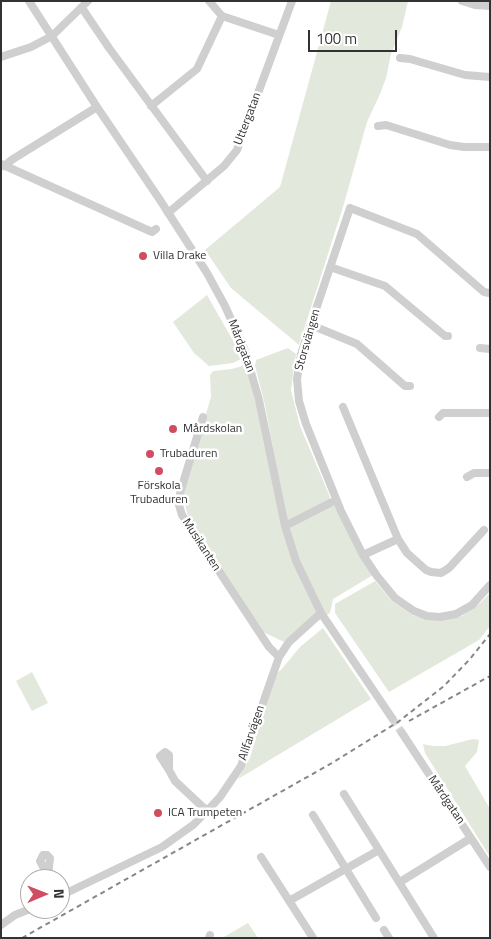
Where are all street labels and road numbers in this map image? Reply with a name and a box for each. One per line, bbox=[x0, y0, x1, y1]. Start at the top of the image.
street label: Uttergatan bbox=[231, 91, 265, 147]
street label: Storsvängen bbox=[292, 308, 324, 372]
street label: Mårdgatan bbox=[224, 318, 258, 374]
street label: Musikanten bbox=[179, 516, 223, 574]
street label: Allfarvägen bbox=[236, 704, 268, 762]
street label: Mårdgatan bbox=[425, 773, 467, 827]

